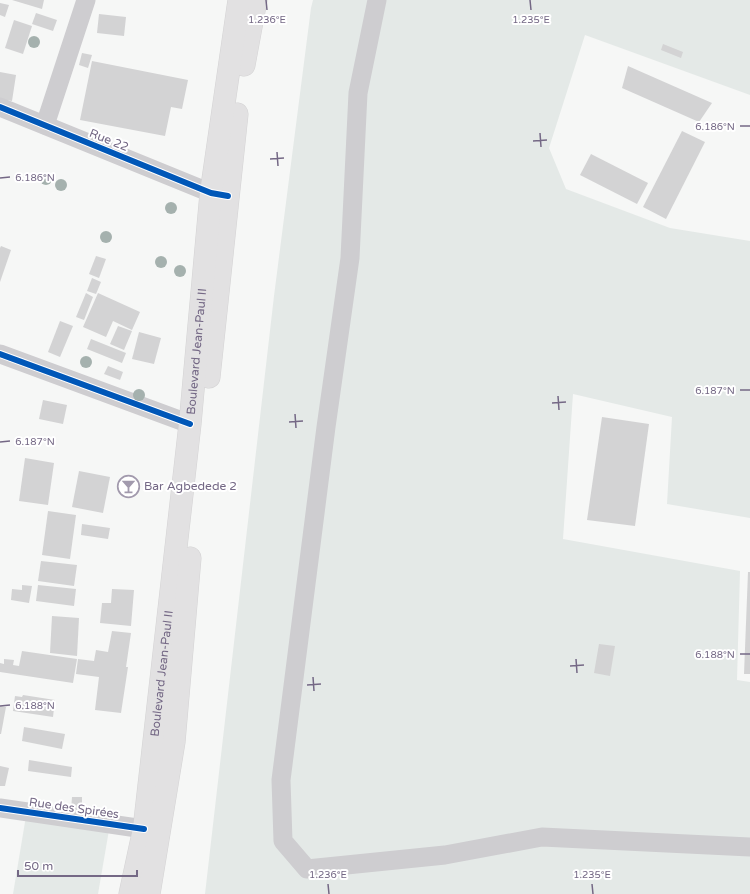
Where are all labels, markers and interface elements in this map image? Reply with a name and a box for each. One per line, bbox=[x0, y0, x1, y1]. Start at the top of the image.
text: 1.236°E bbox=[248, 14, 286, 26]
text: 1.235°E bbox=[512, 14, 550, 26]
text: 6.186°N bbox=[695, 121, 735, 133]
street label: Rue 22 bbox=[87, 126, 131, 154]
text: 6.186°N bbox=[15, 172, 55, 184]
street label: Boulevard Jean-Paul II bbox=[184, 288, 209, 415]
text: 6.187°N bbox=[695, 385, 735, 397]
text: 6.187°N bbox=[15, 436, 55, 448]
bar icon: Bar Agbedede 2 bbox=[116, 473, 142, 499]
place label: Bar Agbedede 2 bbox=[144, 479, 237, 493]
street label: Boulevard Jean-Paul II bbox=[148, 610, 176, 737]
text: 6.188°N bbox=[695, 649, 735, 661]
text: 6.188°N bbox=[15, 700, 55, 712]
street label: Rue des Spirées bbox=[28, 795, 120, 821]
scale bar bbox=[18, 852, 137, 878]
text: 50 m bbox=[24, 859, 53, 873]
text: 1.236°E bbox=[309, 869, 347, 881]
text: 1.235°E bbox=[573, 869, 611, 881]

